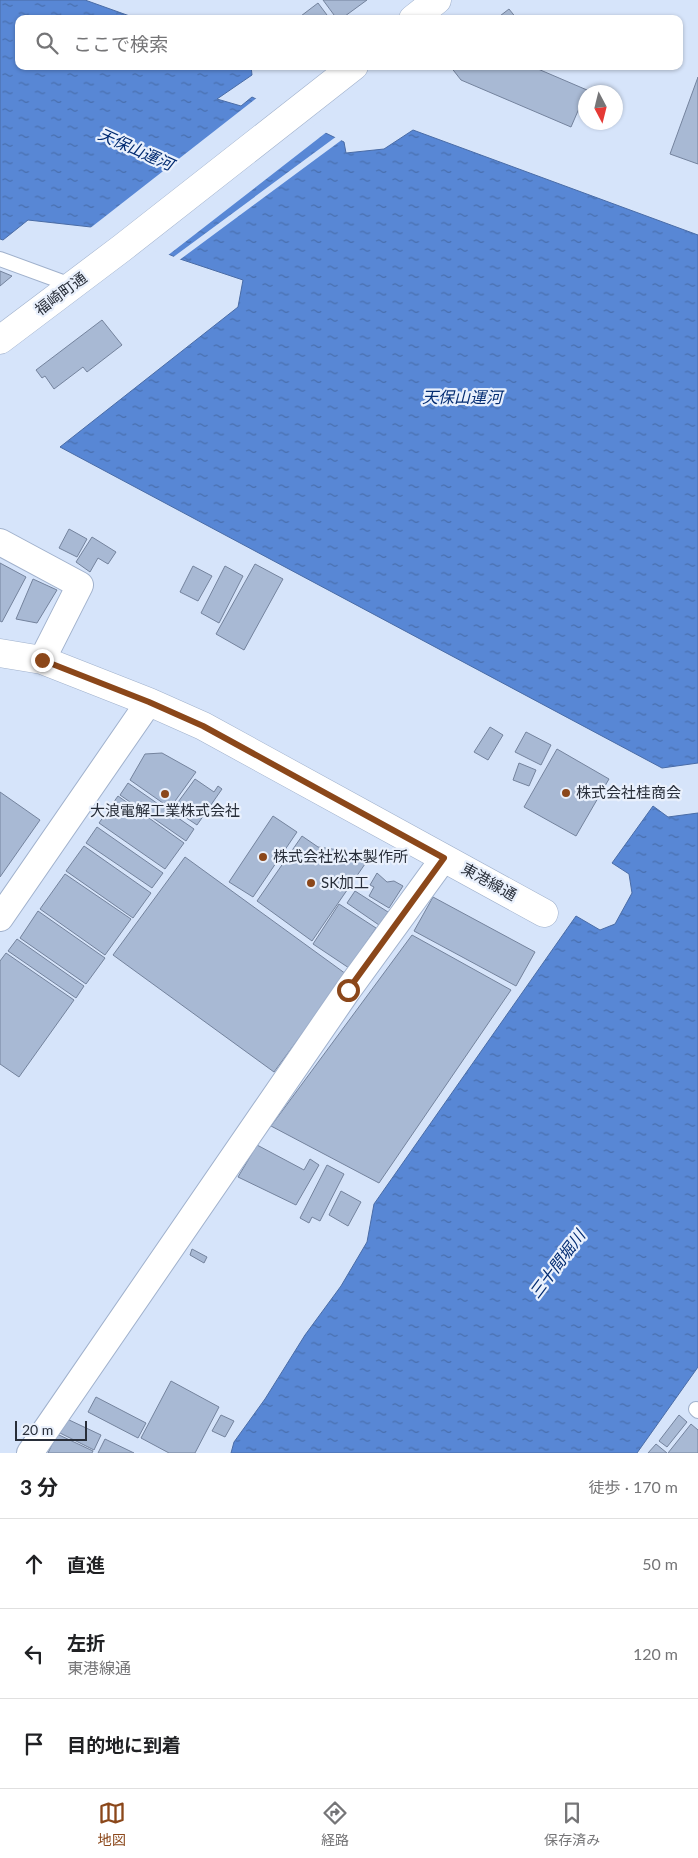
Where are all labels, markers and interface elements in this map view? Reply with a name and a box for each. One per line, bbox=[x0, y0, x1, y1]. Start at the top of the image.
search box bbox=[15, 15, 683, 70]
icon: search bbox=[33, 29, 61, 57]
text: ここで検索 bbox=[73, 32, 168, 55]
north arrow bbox=[578, 85, 623, 130]
water label: 天保山運河 bbox=[96, 124, 179, 175]
street label: 福崎町通 bbox=[31, 268, 90, 318]
water label: 天保山運河 bbox=[422, 387, 505, 406]
route end bbox=[31, 649, 54, 672]
place label: 株式会社桂商会 bbox=[576, 783, 681, 801]
marker: 株式会社桂商会 bbox=[560, 787, 572, 799]
marker: 大浪電解工業株式会社 bbox=[159, 788, 171, 800]
place label: 大浪電解工業株式会社 bbox=[90, 801, 240, 819]
place label: 株式会社松本製作所 bbox=[273, 847, 408, 865]
marker: 株式会社松本製作所 bbox=[257, 851, 269, 863]
street label: 東港線通 bbox=[459, 859, 520, 904]
place label: SK加工 bbox=[321, 873, 369, 891]
marker: SK加工 bbox=[305, 877, 317, 889]
route start bbox=[337, 979, 360, 1002]
water label: 三十間堀川 bbox=[525, 1224, 589, 1301]
scale bar bbox=[15, 1418, 88, 1441]
text: 20 m bbox=[22, 1421, 53, 1438]
text: 3 分 bbox=[20, 1474, 58, 1499]
text: 徒歩 · 170 m bbox=[589, 1477, 678, 1496]
icon: ahead bbox=[20, 1550, 48, 1578]
text: 直進 bbox=[67, 1553, 105, 1576]
text: 50 m bbox=[642, 1554, 678, 1573]
text: 左折 bbox=[67, 1631, 105, 1654]
icon: left bbox=[20, 1640, 48, 1668]
text: 120 m bbox=[633, 1644, 678, 1663]
text: 東港線通 bbox=[67, 1658, 131, 1677]
icon: arrive bbox=[20, 1730, 48, 1758]
text: 目的地に到着 bbox=[67, 1733, 181, 1756]
tab: 地図 bbox=[98, 1799, 126, 1849]
tab: 経路 bbox=[321, 1799, 349, 1849]
tab: 保存済み bbox=[544, 1799, 600, 1849]

